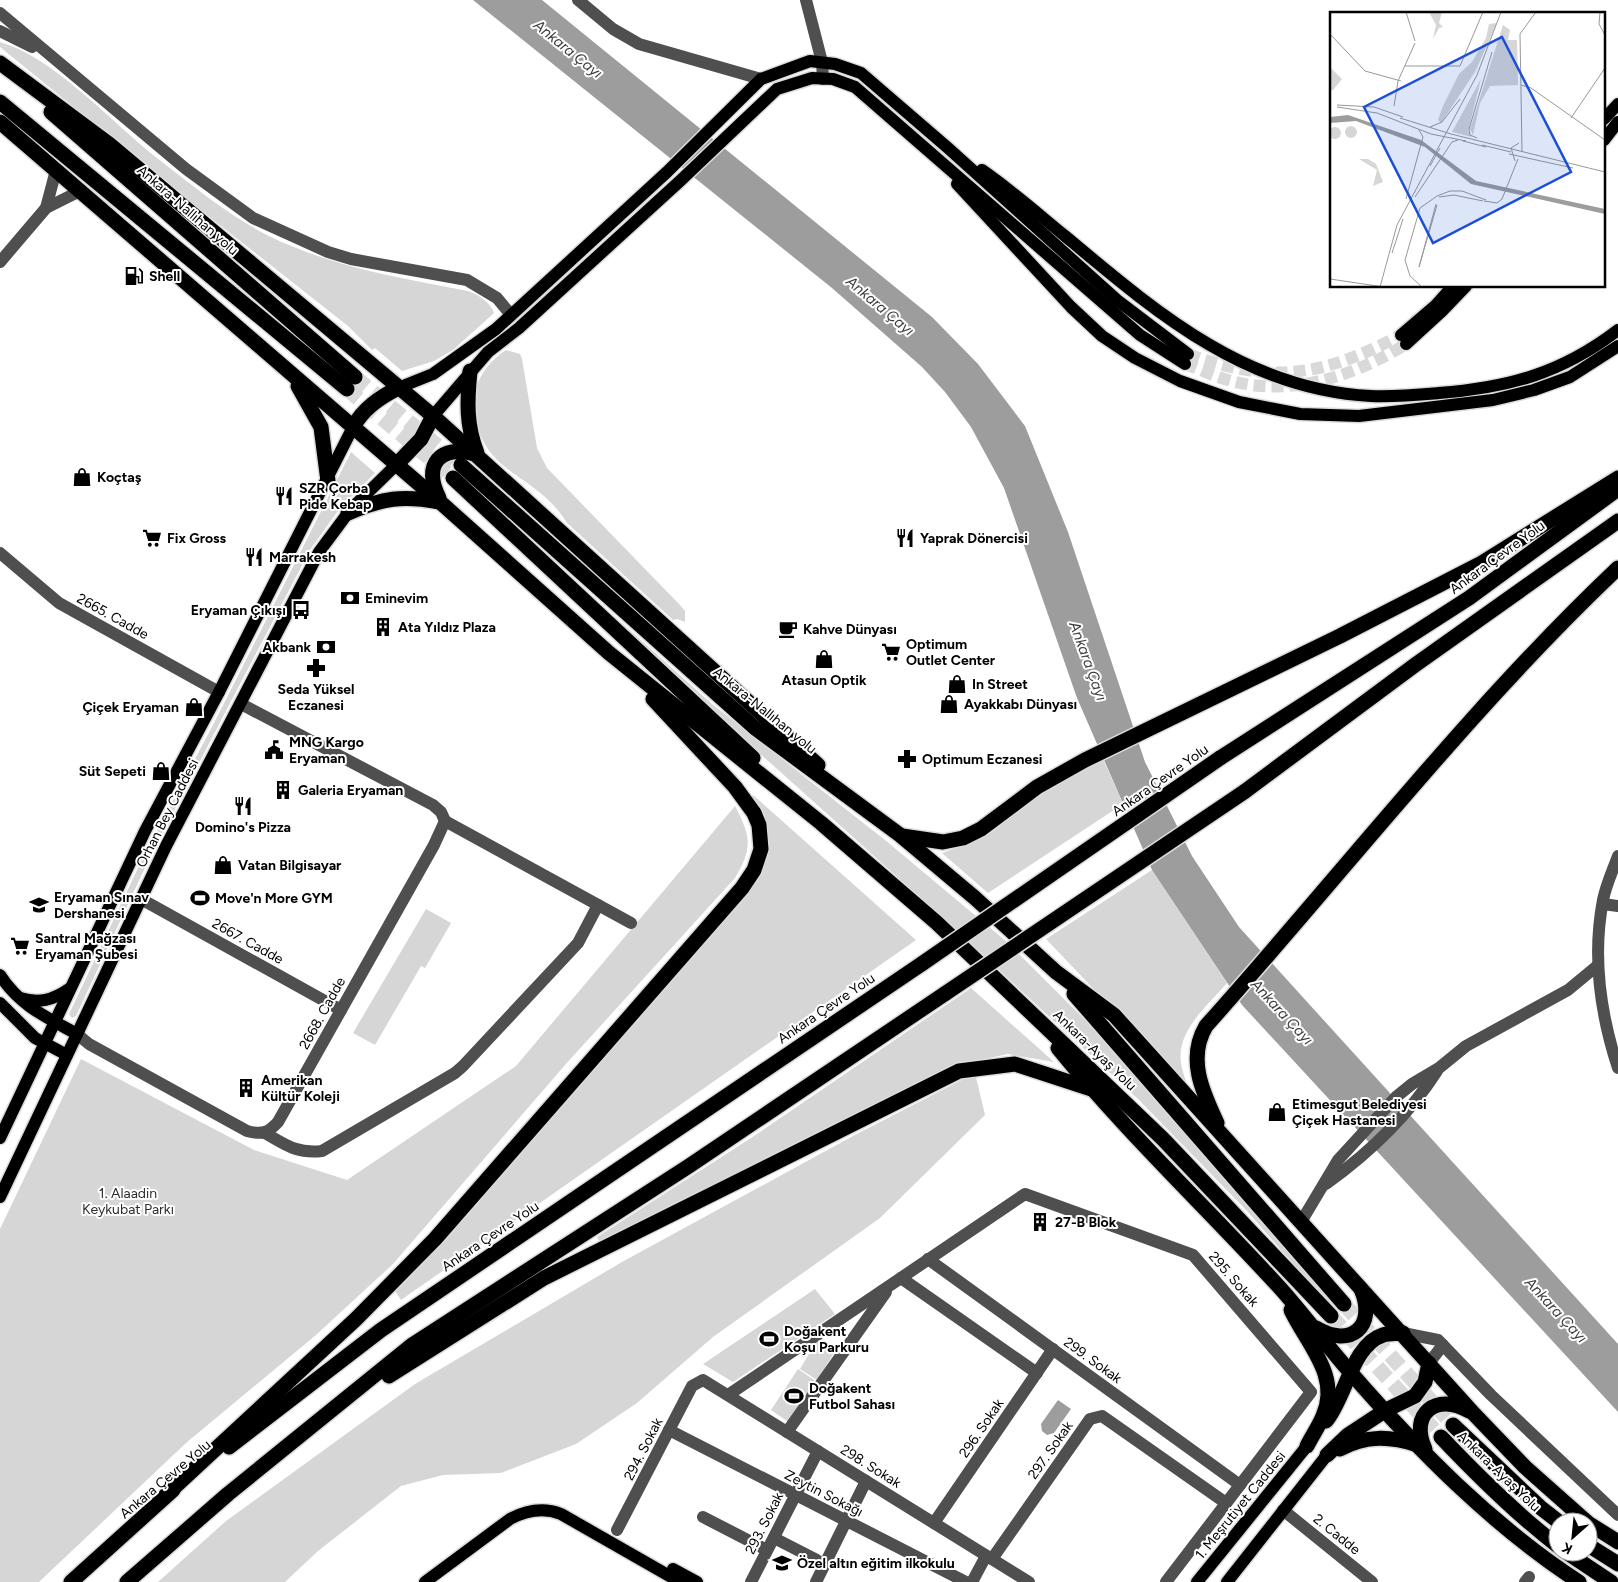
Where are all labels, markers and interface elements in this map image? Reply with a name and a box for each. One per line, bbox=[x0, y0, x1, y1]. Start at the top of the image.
inset map bbox=[1330, 12, 1606, 288]
water label: Ankara Çayı bbox=[529, 15, 606, 82]
street label: Ankara-Nallıhan yolu bbox=[134, 162, 242, 259]
fuel station icon: Shell bbox=[123, 265, 145, 287]
place label: Shell bbox=[149, 268, 180, 285]
water label: Ankara Çayı bbox=[842, 272, 918, 340]
shop icon: Koçtaş bbox=[71, 466, 93, 488]
place label: Koçtaş bbox=[97, 469, 142, 486]
place label: SZR Çorba Pide Kebap bbox=[299, 480, 371, 513]
restaurant icon: SZR Çorba Pide Kebap bbox=[273, 485, 295, 507]
street label: Ankara Çevre Yolu bbox=[1446, 517, 1548, 598]
supermarket icon: Fix Gross bbox=[141, 527, 163, 549]
restaurant icon: Yaprak Dönercisi bbox=[894, 527, 916, 549]
place label: Fix Gross bbox=[167, 530, 227, 547]
place label: Yaprak Dönercisi bbox=[920, 530, 1028, 547]
restaurant icon: Marrakesh bbox=[243, 546, 265, 568]
place label: Marrakesh bbox=[269, 549, 336, 566]
bank icon: Eminevim bbox=[339, 587, 361, 609]
street label: 2665. Cadde bbox=[74, 590, 152, 643]
place label: Eminevim bbox=[365, 590, 428, 607]
bus stop icon: Eryaman Çıkışı bbox=[290, 599, 312, 621]
place label: Eryaman Çıkışı bbox=[191, 602, 286, 619]
building icon: Ata Yıldız Plaza bbox=[372, 616, 394, 638]
cafe icon: Kahve Dünyası bbox=[777, 618, 799, 640]
water label: Ankara Çayı bbox=[1065, 618, 1111, 703]
place label: Ata Yıldız Plaza bbox=[398, 619, 496, 636]
place label: Kahve Dünyası bbox=[803, 621, 897, 638]
bank icon: Akbank bbox=[315, 636, 337, 658]
place label: Optimum Outlet Center bbox=[906, 636, 996, 669]
place label: Akbank bbox=[262, 639, 311, 656]
supermarket icon: Optimum Outlet Center bbox=[880, 641, 902, 663]
shop icon: Atasun Optik bbox=[813, 648, 835, 670]
pharmacy icon: Seda Yüksel Eczanesi bbox=[305, 657, 327, 679]
street label: Ankara-Nallıhan yolu bbox=[709, 663, 820, 757]
place label: Atasun Optik bbox=[782, 672, 867, 689]
shop icon: In Street bbox=[946, 673, 968, 695]
place label: In Street bbox=[972, 676, 1028, 693]
place label: Seda Yüksel Eczanesi bbox=[278, 681, 354, 714]
shop icon: Ayakkabı Dünyası bbox=[938, 693, 960, 715]
shop icon: Çiçek Eryaman bbox=[183, 696, 205, 718]
place label: Ayakkabı Dünyası bbox=[964, 696, 1077, 713]
place label: Çiçek Eryaman bbox=[82, 699, 179, 716]
place label: MNG Kargo Eryaman bbox=[289, 734, 364, 767]
public building icon: MNG Kargo Eryaman bbox=[263, 739, 285, 761]
street label: Ankara Çevre Yolu bbox=[1109, 741, 1212, 820]
pharmacy icon: Optimum Eczanesi bbox=[896, 748, 918, 770]
place label: Optimum Eczanesi bbox=[922, 751, 1042, 768]
street label: Orhan Bey Caddesi bbox=[133, 756, 202, 870]
shop icon: Süt Sepeti bbox=[150, 760, 172, 782]
place label: Süt Sepeti bbox=[79, 763, 146, 780]
building icon: Galeria Eryaman bbox=[272, 779, 294, 801]
place label: Galeria Eryaman bbox=[298, 782, 403, 799]
restaurant icon: Domino's Pizza bbox=[232, 795, 254, 817]
place label: Domino's Pizza bbox=[195, 819, 291, 836]
shop icon: Vatan Bilgisayar bbox=[212, 854, 234, 876]
place label: Vatan Bilgisayar bbox=[238, 857, 342, 874]
sports icon: Move'n More GYM bbox=[189, 887, 211, 909]
place label: Eryaman Sınav Dershanesi bbox=[54, 889, 149, 922]
place label: Move'n More GYM bbox=[215, 890, 333, 907]
school or university icon: Eryaman Sınav Dershanesi bbox=[28, 894, 50, 916]
street label: 2667. Cadde bbox=[209, 915, 287, 968]
place label: Santral Mağzası Eryaman Şubesi bbox=[35, 930, 138, 963]
supermarket icon: Santral Mağzası Eryaman Şubesi bbox=[9, 935, 31, 957]
street label: Ankara Çevre Yolu bbox=[774, 970, 878, 1047]
street label: 2668. Cadde bbox=[296, 974, 349, 1052]
water label: Ankara Çayı bbox=[1246, 975, 1317, 1049]
street label: Ankara-Ayaş Yolu bbox=[1050, 1006, 1140, 1094]
place label: Amerikan Kültür Koleji bbox=[261, 1072, 340, 1105]
building icon: Amerikan Kültür Koleji bbox=[235, 1077, 257, 1099]
place label: Etimesgut Belediyesi Çiçek Hastanesi bbox=[1292, 1096, 1427, 1129]
shop icon: Etimesgut Belediyesi Çiçek Hastanesi bbox=[1266, 1101, 1288, 1123]
park label: 1. Alaadin Keykubat Parkı bbox=[82, 1185, 174, 1218]
street label: Ankara Çevre Yolu bbox=[438, 1198, 542, 1275]
building icon: 27-B Blok bbox=[1029, 1211, 1051, 1233]
place label: 27-B Blok bbox=[1055, 1214, 1117, 1231]
street label: 295. Sokak bbox=[1205, 1248, 1262, 1311]
water label: Ankara Çayı bbox=[1520, 1273, 1591, 1347]
place label: Doğakent Koşu Parkuru bbox=[784, 1323, 869, 1356]
sports icon: Doğakent Koşu Parkuru bbox=[758, 1328, 780, 1350]
street label: 299. Sokak bbox=[1060, 1334, 1125, 1387]
place label: Doğakent Futbol Sahası bbox=[809, 1380, 895, 1413]
sports icon: Doğakent Futbol Sahası bbox=[783, 1385, 805, 1407]
street label: 296. Sokak bbox=[956, 1395, 1007, 1461]
street label: 294. Sokak bbox=[620, 1415, 667, 1483]
street label: 297. Sokak bbox=[1024, 1418, 1077, 1483]
street label: Ankara-Ayaş Yolu bbox=[1454, 1427, 1544, 1515]
street label: Ankara Çevre Yolu bbox=[116, 1436, 214, 1522]
street label: 298. Sokak bbox=[837, 1441, 904, 1492]
street label: 1. Meşrutiyet Caddesi bbox=[1192, 1448, 1289, 1563]
street label: Zeytin Sokağı bbox=[782, 1466, 866, 1520]
street label: 293. Sokak bbox=[742, 1489, 787, 1557]
street label: 2. Cadde bbox=[1310, 1510, 1364, 1559]
north arrow bbox=[1548, 1512, 1598, 1562]
text: K bbox=[1559, 1538, 1575, 1558]
school or university icon: Özel altın eğitim ilkokulu bbox=[771, 1552, 793, 1574]
place label: Özel altın eğitim ilkokulu bbox=[797, 1555, 955, 1572]

